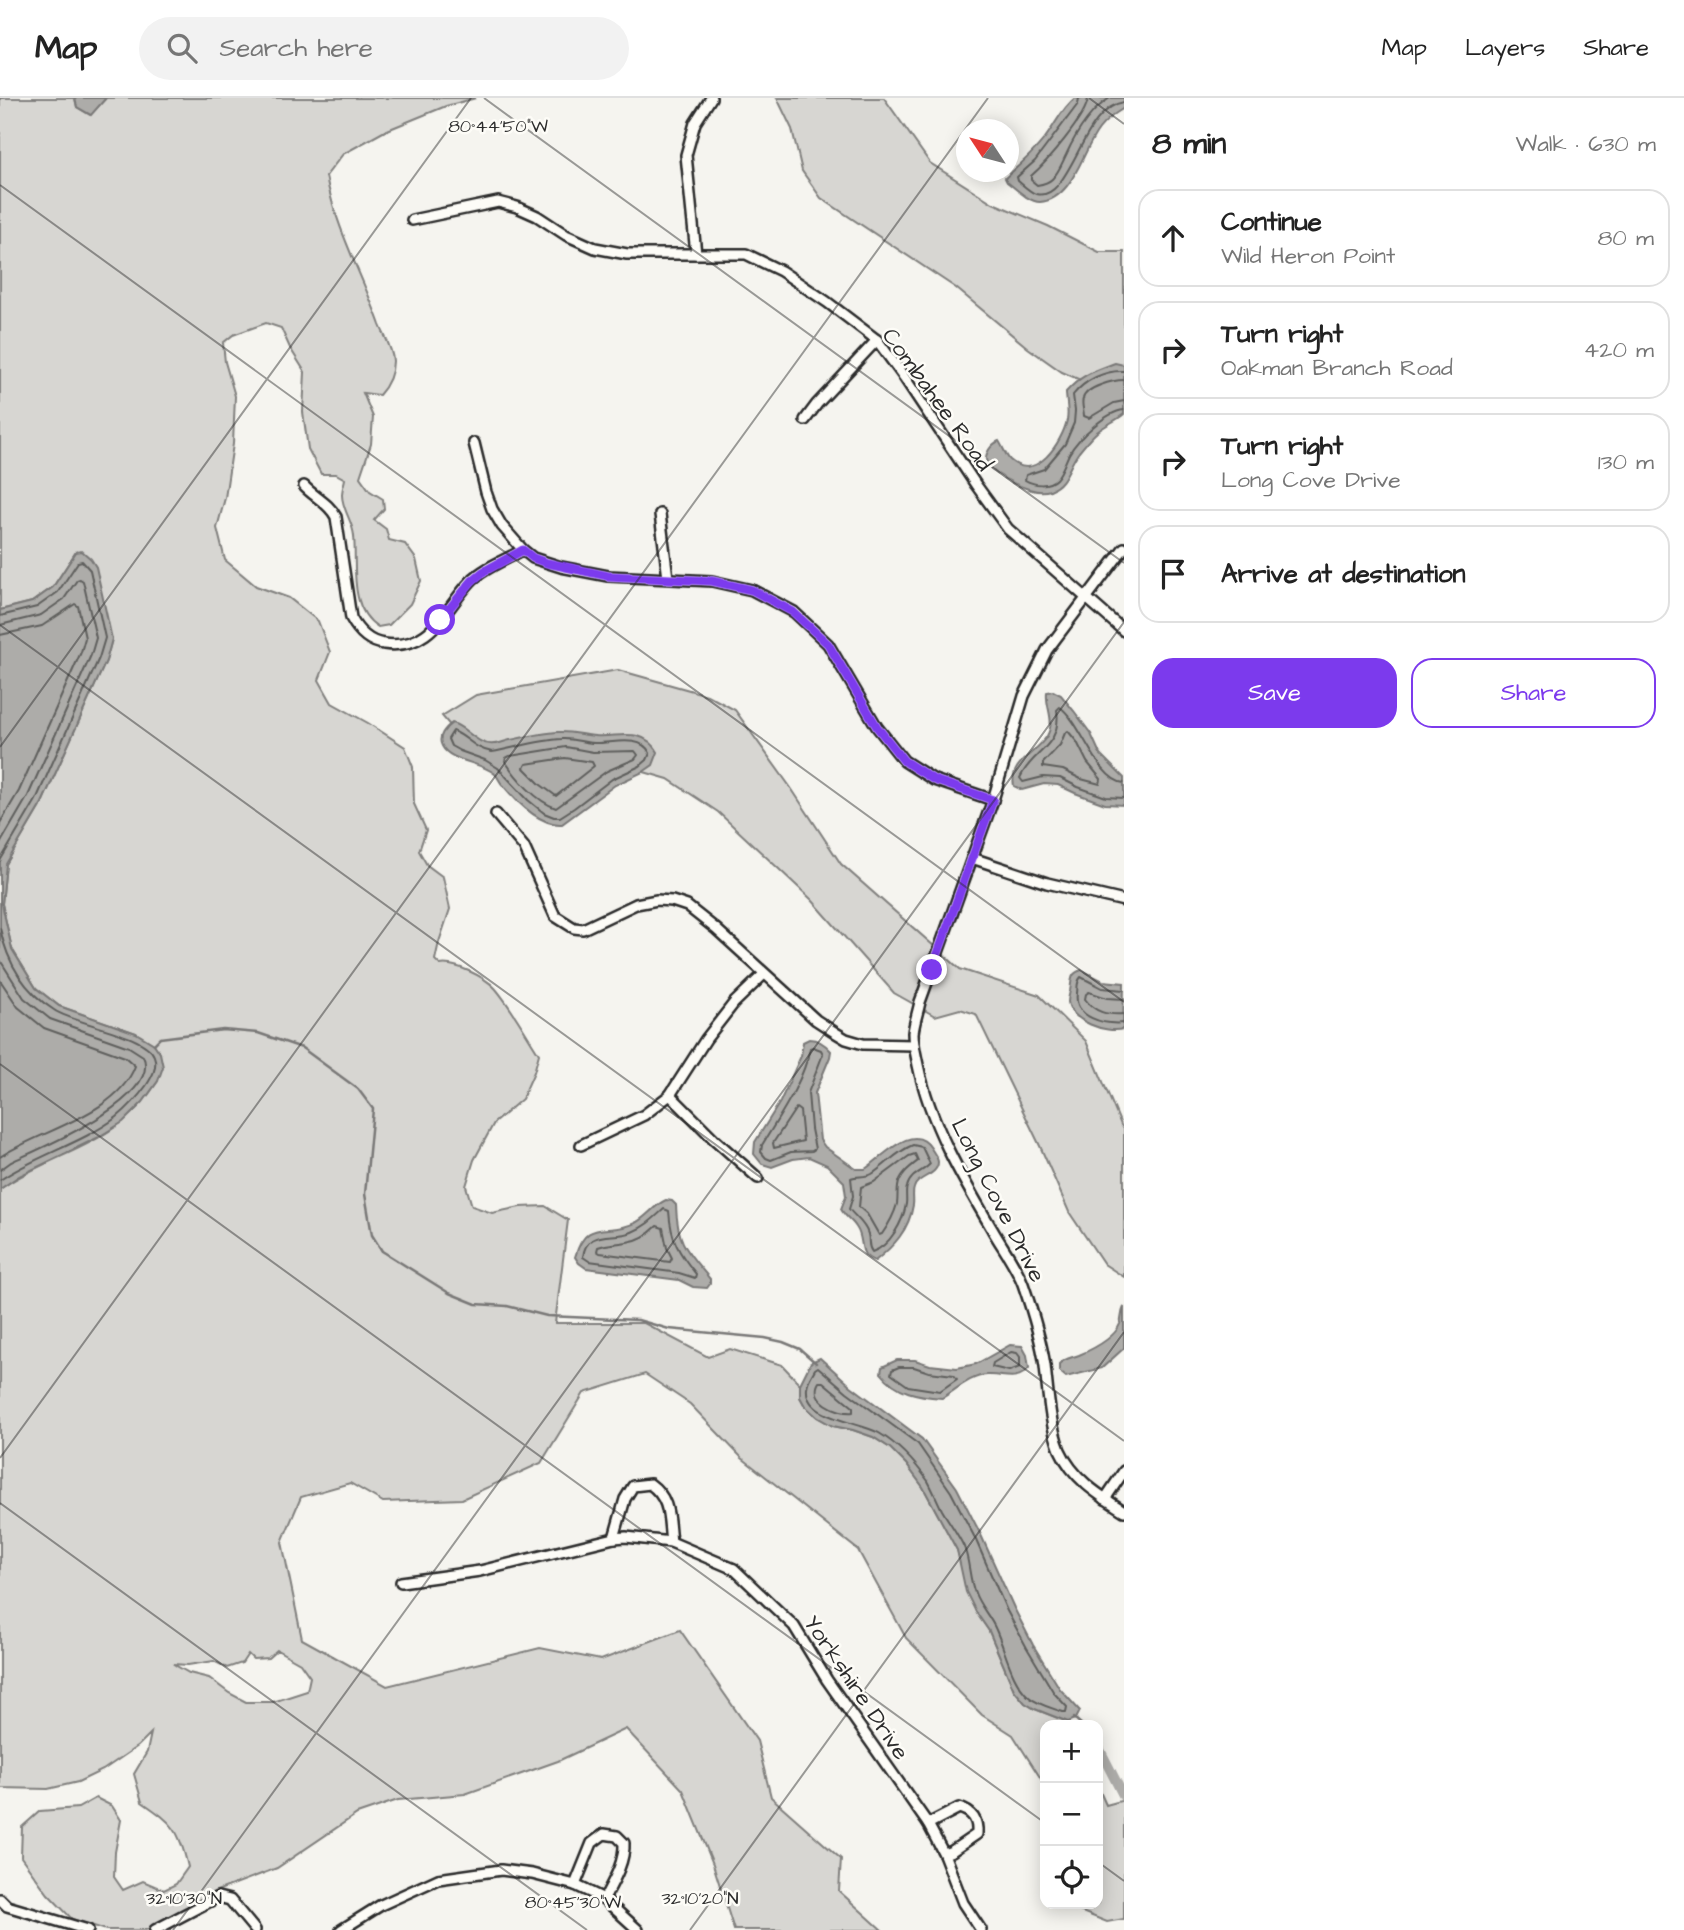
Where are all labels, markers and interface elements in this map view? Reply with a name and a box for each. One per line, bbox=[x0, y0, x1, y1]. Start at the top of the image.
search box bbox=[139, 17, 629, 80]
text: Map bbox=[35, 25, 97, 71]
icon: search bbox=[163, 29, 201, 67]
text: Search here bbox=[219, 30, 373, 66]
text: Map bbox=[1382, 31, 1427, 65]
text: Layers bbox=[1465, 31, 1545, 65]
text: Share bbox=[1583, 31, 1649, 65]
text: 80°44'50"W bbox=[448, 114, 548, 139]
north arrow bbox=[956, 119, 1019, 182]
text: 8 min bbox=[1152, 123, 1226, 165]
text: Walk · 630 m bbox=[1516, 128, 1656, 160]
text: Continue bbox=[1221, 204, 1322, 240]
icon: ahead bbox=[1154, 219, 1192, 257]
text: 80 m bbox=[1597, 222, 1654, 254]
text: Wild Heron Point bbox=[1221, 240, 1395, 272]
text: Turn right bbox=[1221, 316, 1343, 352]
street label: Combahee Road bbox=[874, 321, 1000, 478]
icon: right bbox=[1154, 331, 1192, 369]
text: 420 m bbox=[1584, 334, 1654, 366]
text: Oakman Branch Road bbox=[1221, 352, 1453, 384]
text: Turn right bbox=[1221, 428, 1343, 464]
icon: right bbox=[1154, 443, 1192, 481]
text: 130 m bbox=[1598, 446, 1654, 478]
text: Long Cove Drive bbox=[1221, 464, 1401, 496]
icon: arrive bbox=[1154, 555, 1192, 593]
text: Arrive at destination bbox=[1221, 556, 1466, 592]
route start bbox=[424, 604, 455, 635]
button: Save bbox=[1152, 658, 1397, 728]
button: Share bbox=[1411, 658, 1656, 728]
route end bbox=[916, 954, 947, 985]
street label: Long Cove Drive bbox=[942, 1113, 1053, 1288]
street label: Yorkshire Drive bbox=[796, 1609, 916, 1766]
map controls bbox=[1040, 1720, 1103, 1909]
button: + bbox=[1040, 1720, 1103, 1783]
button: − bbox=[1040, 1783, 1103, 1846]
button: locate bbox=[1040, 1846, 1103, 1909]
text: 32°10'30"N bbox=[146, 1886, 222, 1911]
text: 32°10'20"N bbox=[661, 1886, 739, 1911]
text: 80°45'30"W bbox=[525, 1890, 621, 1915]

